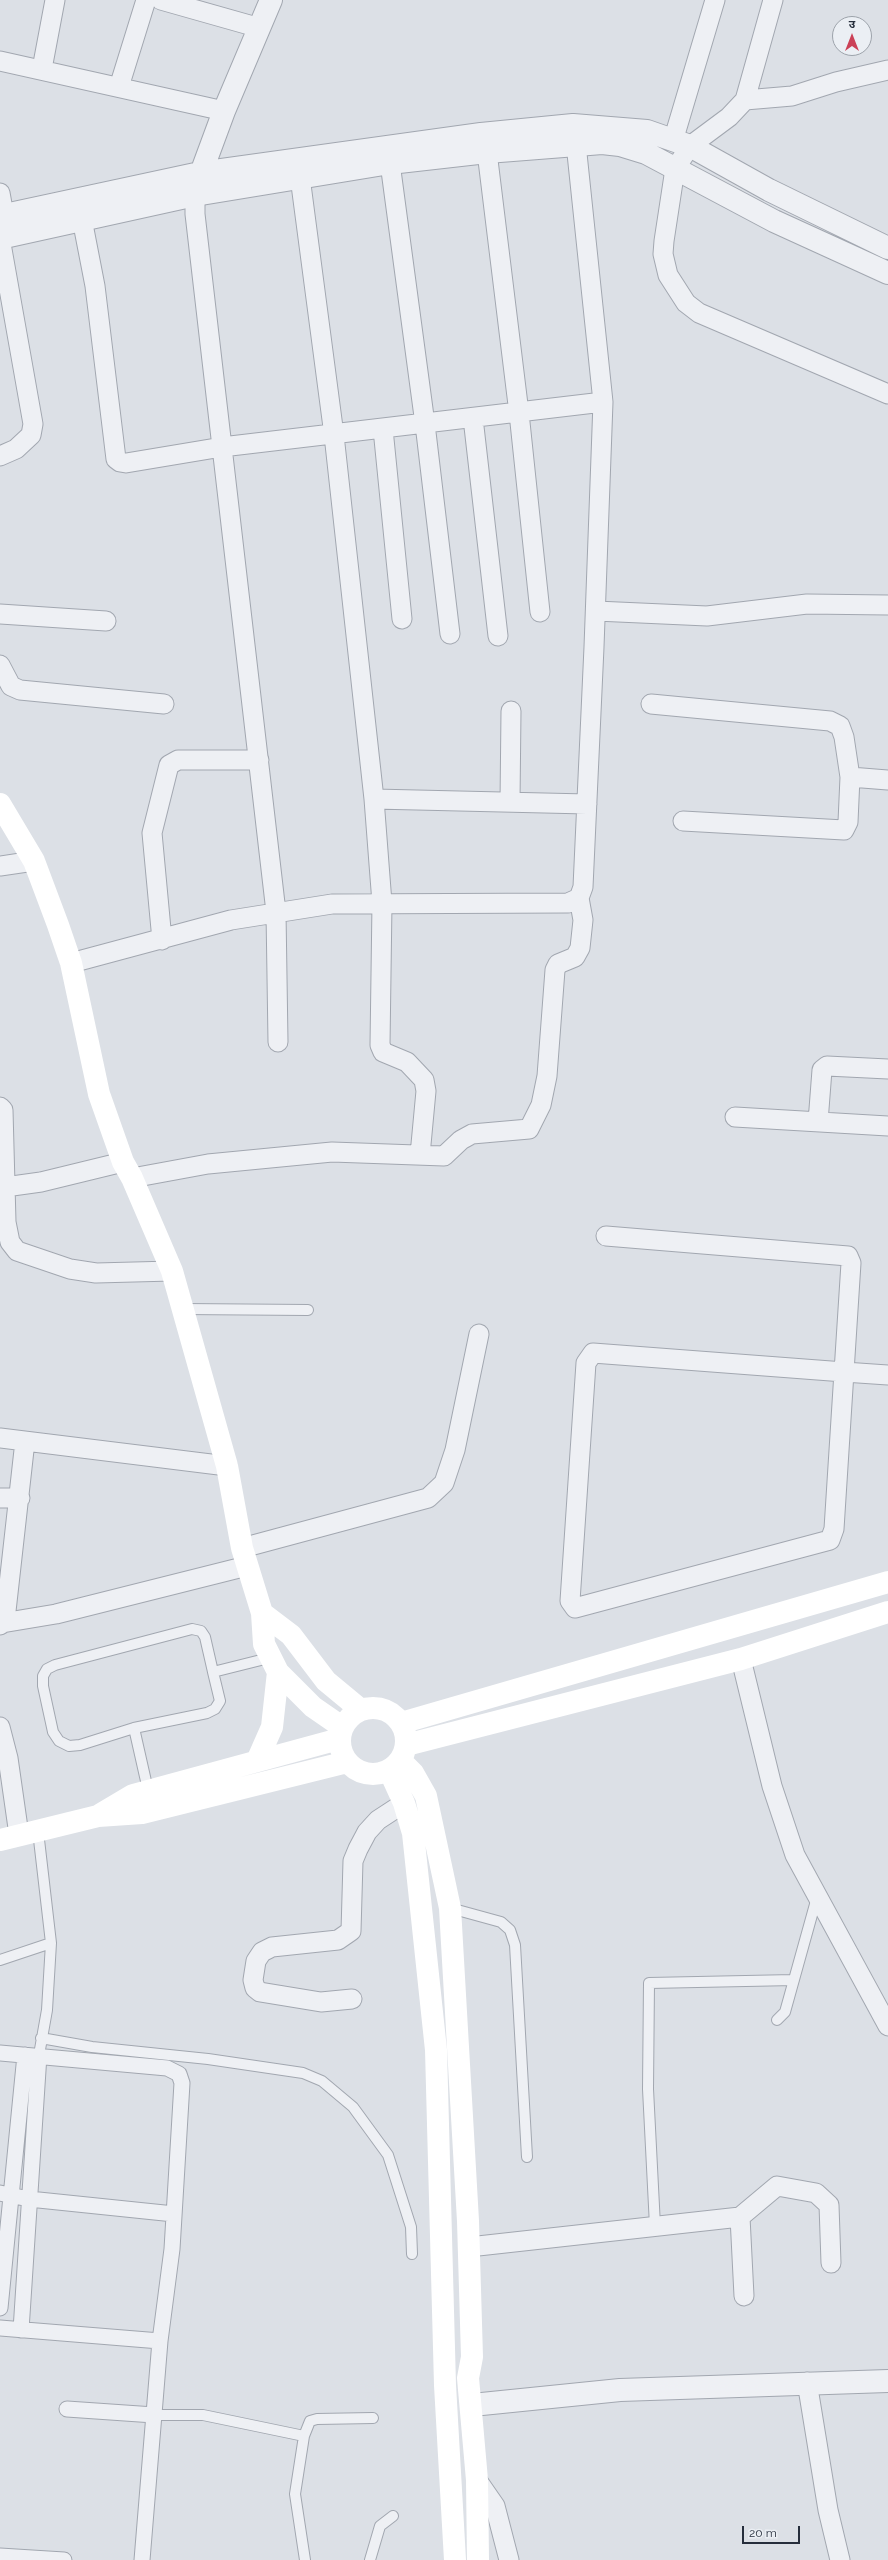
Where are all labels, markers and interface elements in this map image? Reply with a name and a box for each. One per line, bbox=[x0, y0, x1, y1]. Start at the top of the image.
north arrow bbox=[832, 16, 872, 56]
text: उ bbox=[849, 18, 855, 31]
scale bar bbox=[744, 2518, 802, 2544]
text: 20 m bbox=[749, 2526, 777, 2540]

